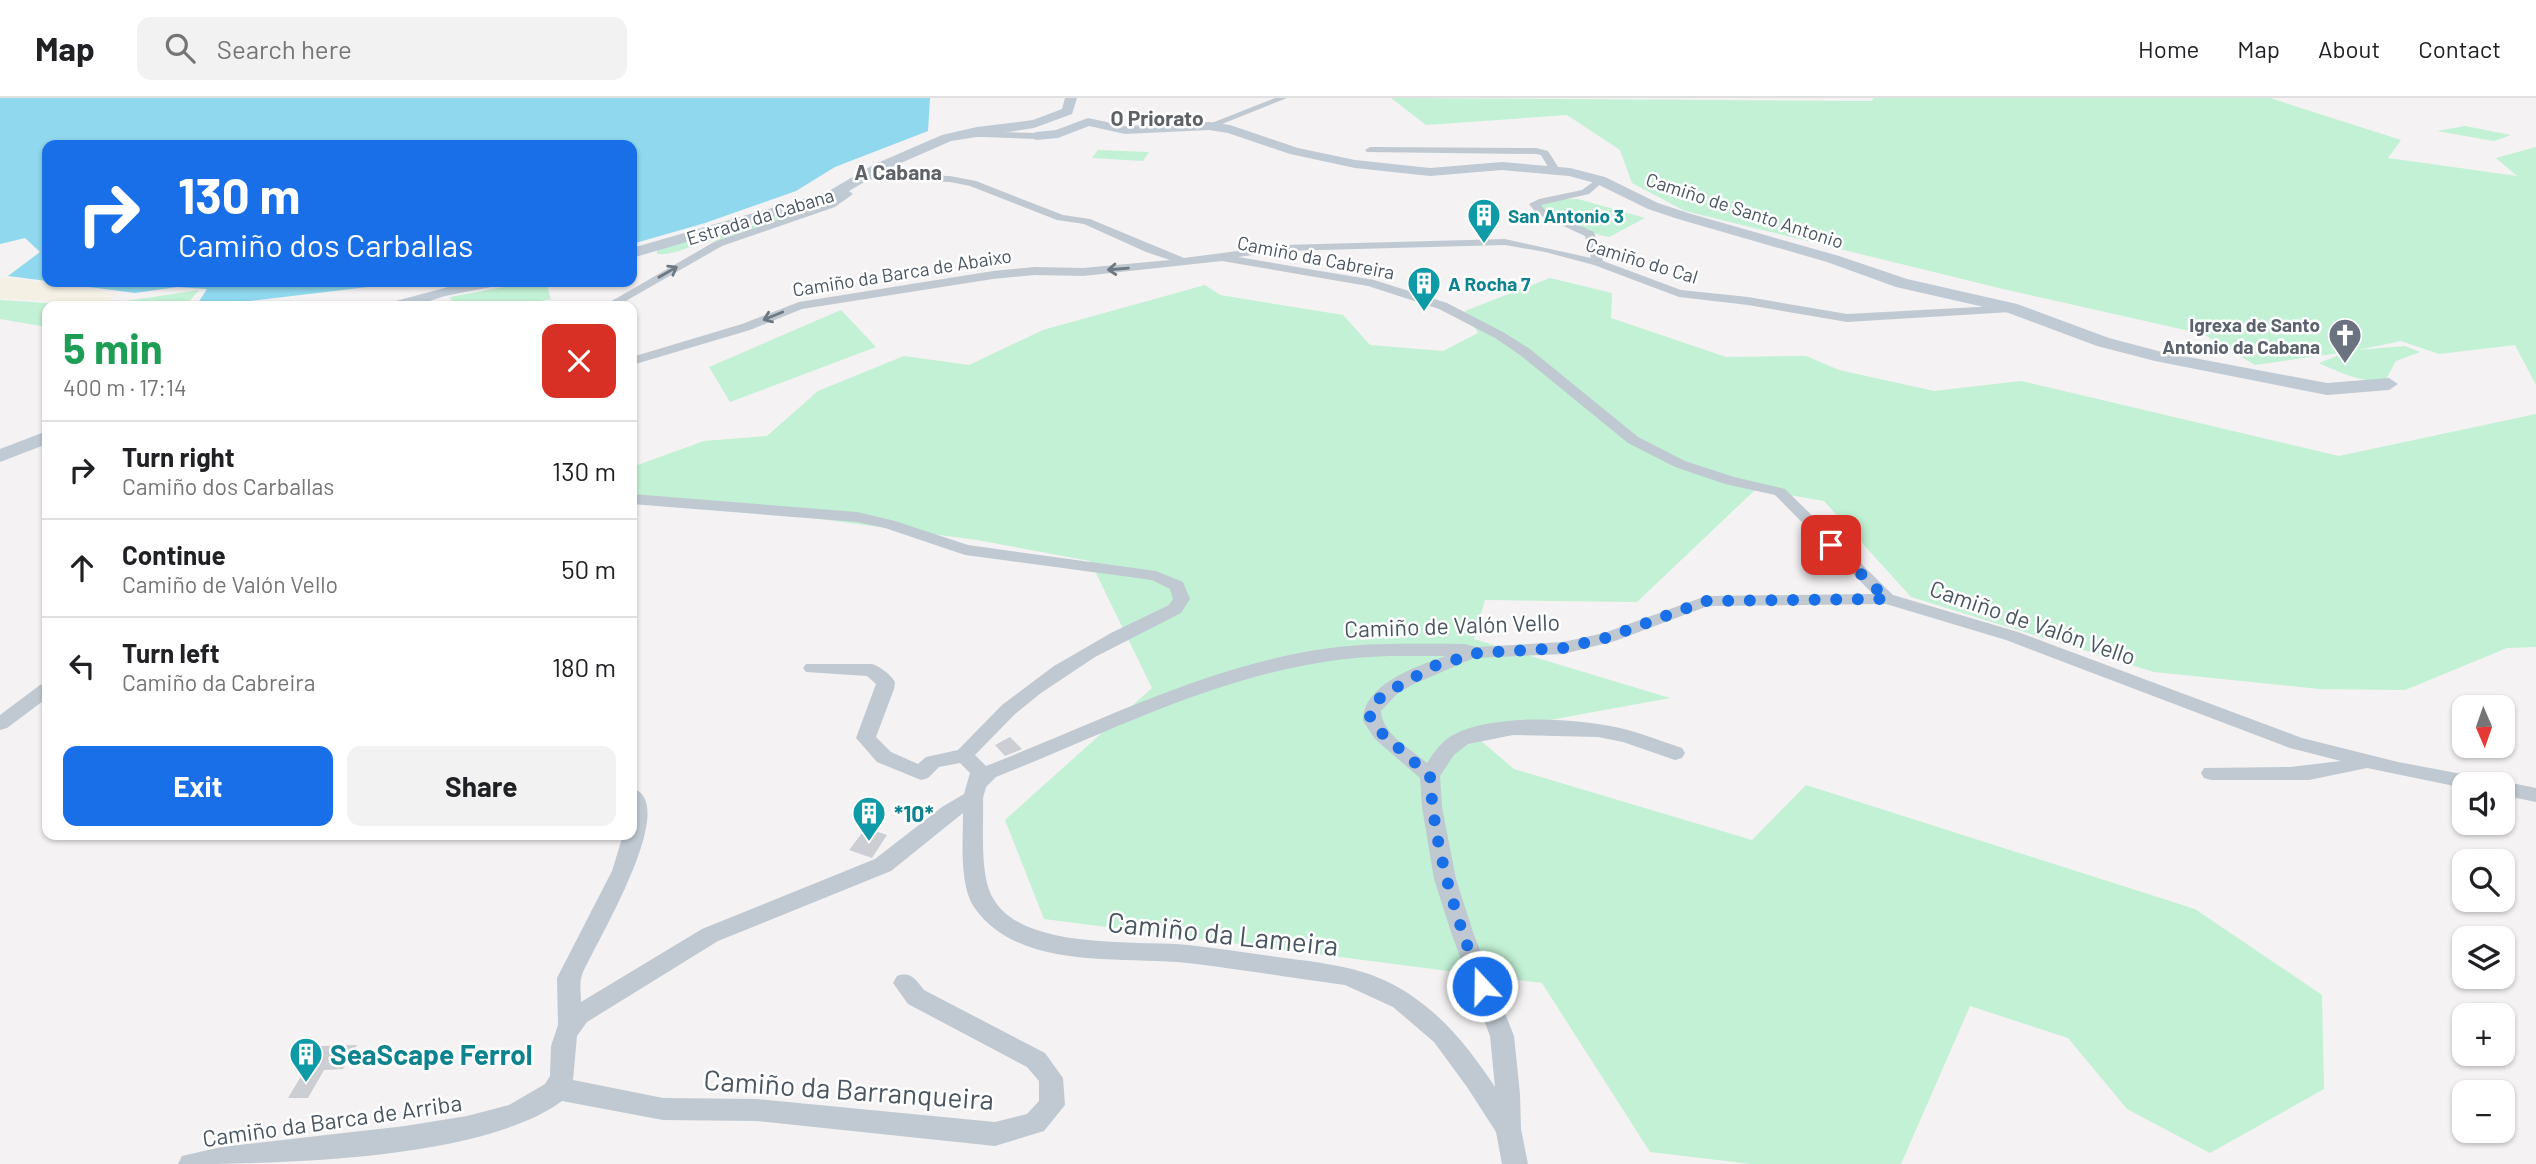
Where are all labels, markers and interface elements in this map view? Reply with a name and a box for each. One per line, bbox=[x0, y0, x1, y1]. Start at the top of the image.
search box bbox=[137, 17, 627, 80]
text: Map bbox=[35, 28, 95, 68]
icon: search bbox=[161, 29, 199, 67]
text: Search here bbox=[217, 33, 352, 64]
text: Home bbox=[2138, 34, 2199, 63]
text: Map bbox=[2237, 34, 2280, 63]
text: About bbox=[2318, 34, 2380, 63]
text: Contact bbox=[2418, 34, 2501, 63]
district label: O Priorato bbox=[1110, 105, 1204, 130]
district label: A Cabana bbox=[854, 159, 942, 184]
text: 130 m bbox=[178, 165, 300, 224]
street label: Camiño de Santo Antonio bbox=[1643, 167, 1847, 253]
icon: right bbox=[63, 168, 154, 259]
street label: Estrada da Cabana bbox=[683, 183, 837, 249]
building icon: San Antonio 3 bbox=[1465, 196, 1503, 245]
place label: San Antonio 3 bbox=[1508, 204, 1624, 227]
text: Camiño dos Carballas bbox=[178, 225, 473, 263]
street label: Camiño da Cabreira bbox=[1235, 230, 1397, 284]
street label: Camiño do Cal bbox=[1583, 232, 1701, 288]
street label: Camiño da Barca de Abaixo bbox=[791, 243, 1013, 301]
one-way arrow bbox=[1107, 263, 1130, 276]
building icon: A Rocha 7 bbox=[1405, 264, 1443, 313]
one-way arrow bbox=[657, 265, 678, 278]
place label: A Rocha 7 bbox=[1448, 272, 1531, 295]
one-way arrow bbox=[763, 311, 784, 324]
place label: Igrexa de Santo Antonio da Cabana bbox=[2162, 313, 2320, 358]
church icon: Igrexa de Santo Antonio da Cabana bbox=[2326, 316, 2364, 365]
text: 5 min bbox=[63, 322, 163, 372]
button: close bbox=[542, 324, 616, 398]
text: 400 m · 17:14 bbox=[63, 373, 187, 401]
text: Turn right bbox=[122, 441, 235, 472]
icon: right bbox=[63, 451, 101, 489]
text: 130 m bbox=[552, 455, 616, 486]
text: Camiño dos Carballas bbox=[122, 472, 334, 500]
pin bbox=[1801, 515, 1861, 575]
icon: arrive bbox=[1812, 526, 1850, 564]
text: Continue bbox=[122, 539, 226, 570]
icon: ahead bbox=[63, 549, 101, 587]
text: 50 m bbox=[561, 553, 616, 584]
text: Camiño de Valón Vello bbox=[122, 570, 338, 598]
street label: Camiño de Valón Vello bbox=[1926, 574, 2140, 670]
street label: Camiño de Valón Vello bbox=[1344, 607, 1560, 643]
text: Turn left bbox=[122, 637, 220, 668]
icon: left bbox=[63, 647, 101, 685]
text: 180 m bbox=[552, 651, 616, 682]
text: Camiño da Cabreira bbox=[122, 668, 315, 696]
north arrow bbox=[2452, 695, 2515, 758]
map controls bbox=[2452, 695, 2515, 1143]
button: Exit bbox=[63, 746, 333, 826]
button: Share bbox=[347, 746, 616, 826]
button: sound bbox=[2452, 772, 2515, 835]
building icon: *10* bbox=[850, 794, 888, 843]
place label: *10* bbox=[894, 799, 934, 827]
button: search bbox=[2452, 849, 2515, 912]
street label: Camiño da Lameira bbox=[1106, 904, 1340, 962]
button: layers bbox=[2452, 926, 2515, 989]
position arrow bbox=[1445, 949, 1519, 1023]
button: + bbox=[2452, 1003, 2515, 1066]
building icon: SeaScape Ferrol bbox=[287, 1035, 325, 1084]
place label: SeaScape Ferrol bbox=[330, 1037, 533, 1071]
street label: Camiño da Barranqueira bbox=[703, 1062, 995, 1116]
button: − bbox=[2452, 1080, 2515, 1143]
street label: Camiño da Barca de Arriba bbox=[200, 1088, 464, 1152]

